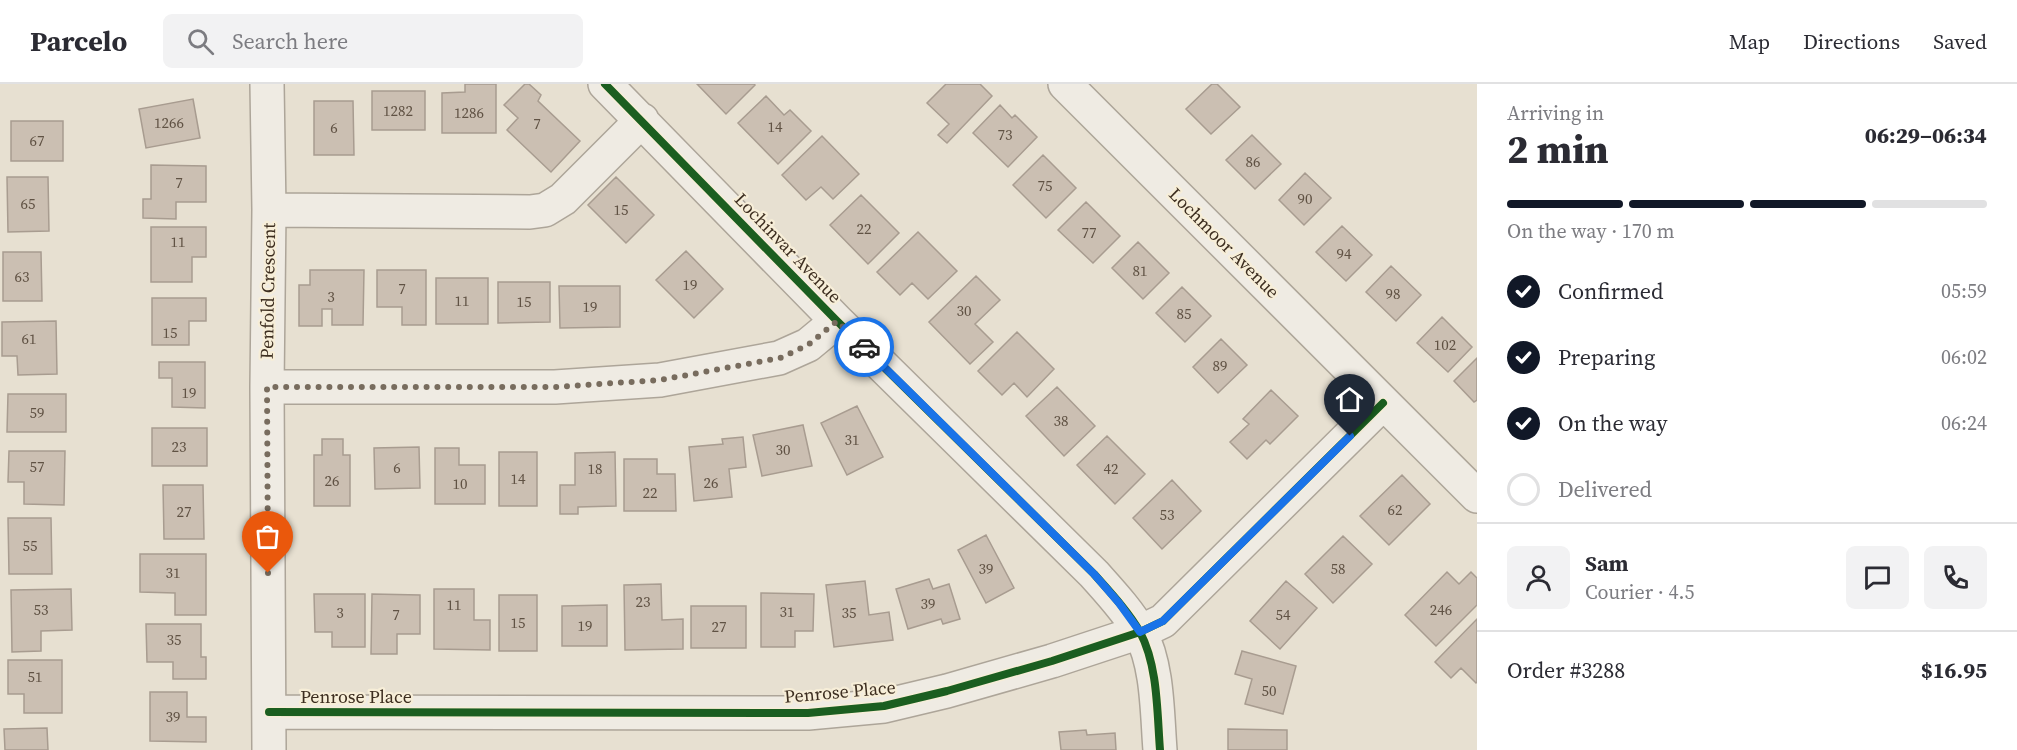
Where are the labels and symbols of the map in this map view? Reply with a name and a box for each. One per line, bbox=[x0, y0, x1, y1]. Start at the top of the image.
house number: 1282 bbox=[383, 100, 413, 121]
house number: 1286 bbox=[454, 102, 484, 123]
house number: 1266 bbox=[154, 112, 184, 133]
house number: 7 bbox=[533, 113, 541, 134]
house number: 14 bbox=[767, 116, 783, 137]
house number: 6 bbox=[330, 117, 338, 138]
house number: 73 bbox=[997, 124, 1013, 145]
house number: 67 bbox=[29, 130, 45, 151]
house number: 86 bbox=[1245, 151, 1261, 172]
house number: 7 bbox=[175, 172, 183, 193]
house number: 75 bbox=[1037, 175, 1053, 196]
street label: Lochmoor Avenue bbox=[1164, 182, 1285, 303]
street label: Lochinvar Avenue bbox=[729, 187, 848, 308]
house number: 90 bbox=[1297, 188, 1313, 209]
house number: 65 bbox=[20, 193, 36, 214]
house number: 15 bbox=[613, 199, 629, 220]
house number: 22 bbox=[856, 218, 872, 239]
street label: Penfold Crescent bbox=[254, 222, 281, 359]
house number: 77 bbox=[1081, 222, 1097, 243]
house number: 11 bbox=[170, 231, 186, 252]
house number: 94 bbox=[1336, 243, 1352, 264]
house number: 81 bbox=[1132, 260, 1148, 281]
house number: 63 bbox=[14, 266, 30, 287]
house number: 19 bbox=[682, 274, 698, 295]
house number: 7 bbox=[398, 278, 406, 299]
house number: 98 bbox=[1385, 283, 1401, 304]
house number: 3 bbox=[327, 286, 335, 307]
house number: 11 bbox=[454, 290, 470, 311]
house number: 15 bbox=[516, 291, 532, 312]
house number: 19 bbox=[582, 296, 598, 317]
house number: 30 bbox=[956, 300, 972, 321]
house number: 85 bbox=[1176, 303, 1192, 324]
courier bbox=[834, 317, 894, 377]
house number: 15 bbox=[162, 322, 178, 343]
house number: 61 bbox=[21, 328, 37, 349]
house number: 102 bbox=[1434, 334, 1456, 355]
house number: 89 bbox=[1212, 355, 1228, 376]
pin bbox=[1324, 374, 1375, 436]
house number: 19 bbox=[181, 382, 197, 403]
house number: 59 bbox=[29, 402, 45, 423]
house number: 38 bbox=[1053, 410, 1069, 431]
house number: 31 bbox=[844, 429, 860, 450]
house number: 23 bbox=[171, 436, 187, 457]
house number: 30 bbox=[775, 439, 791, 460]
house number: 57 bbox=[29, 456, 45, 477]
house number: 6 bbox=[393, 457, 401, 478]
house number: 18 bbox=[587, 458, 603, 479]
house number: 42 bbox=[1103, 458, 1119, 479]
house number: 14 bbox=[510, 468, 526, 489]
house number: 26 bbox=[324, 470, 340, 491]
house number: 26 bbox=[703, 472, 719, 493]
house number: 10 bbox=[452, 473, 468, 494]
house number: 22 bbox=[642, 482, 658, 503]
house number: 62 bbox=[1387, 499, 1403, 520]
house number: 27 bbox=[176, 501, 192, 522]
house number: 53 bbox=[1159, 504, 1175, 525]
pin bbox=[242, 511, 293, 573]
house number: 55 bbox=[22, 535, 38, 556]
house number: 39 bbox=[978, 558, 994, 579]
house number: 58 bbox=[1330, 558, 1346, 579]
house number: 31 bbox=[165, 562, 181, 583]
house number: 23 bbox=[635, 591, 651, 612]
house number: 39 bbox=[920, 593, 936, 614]
house number: 11 bbox=[446, 594, 462, 615]
house number: 53 bbox=[33, 599, 49, 620]
house number: 246 bbox=[1430, 599, 1452, 620]
house number: 31 bbox=[779, 601, 795, 622]
house number: 3 bbox=[336, 602, 344, 623]
house number: 35 bbox=[841, 602, 857, 623]
house number: 7 bbox=[392, 604, 400, 625]
house number: 54 bbox=[1275, 604, 1291, 625]
house number: 15 bbox=[510, 612, 526, 633]
house number: 19 bbox=[577, 615, 593, 636]
house number: 27 bbox=[711, 616, 727, 637]
house number: 35 bbox=[166, 629, 182, 650]
house number: 51 bbox=[27, 666, 43, 687]
street label: Penrose Place bbox=[783, 674, 897, 709]
house number: 50 bbox=[1261, 680, 1277, 701]
street label: Penrose Place bbox=[300, 684, 412, 709]
house number: 39 bbox=[165, 706, 181, 727]

